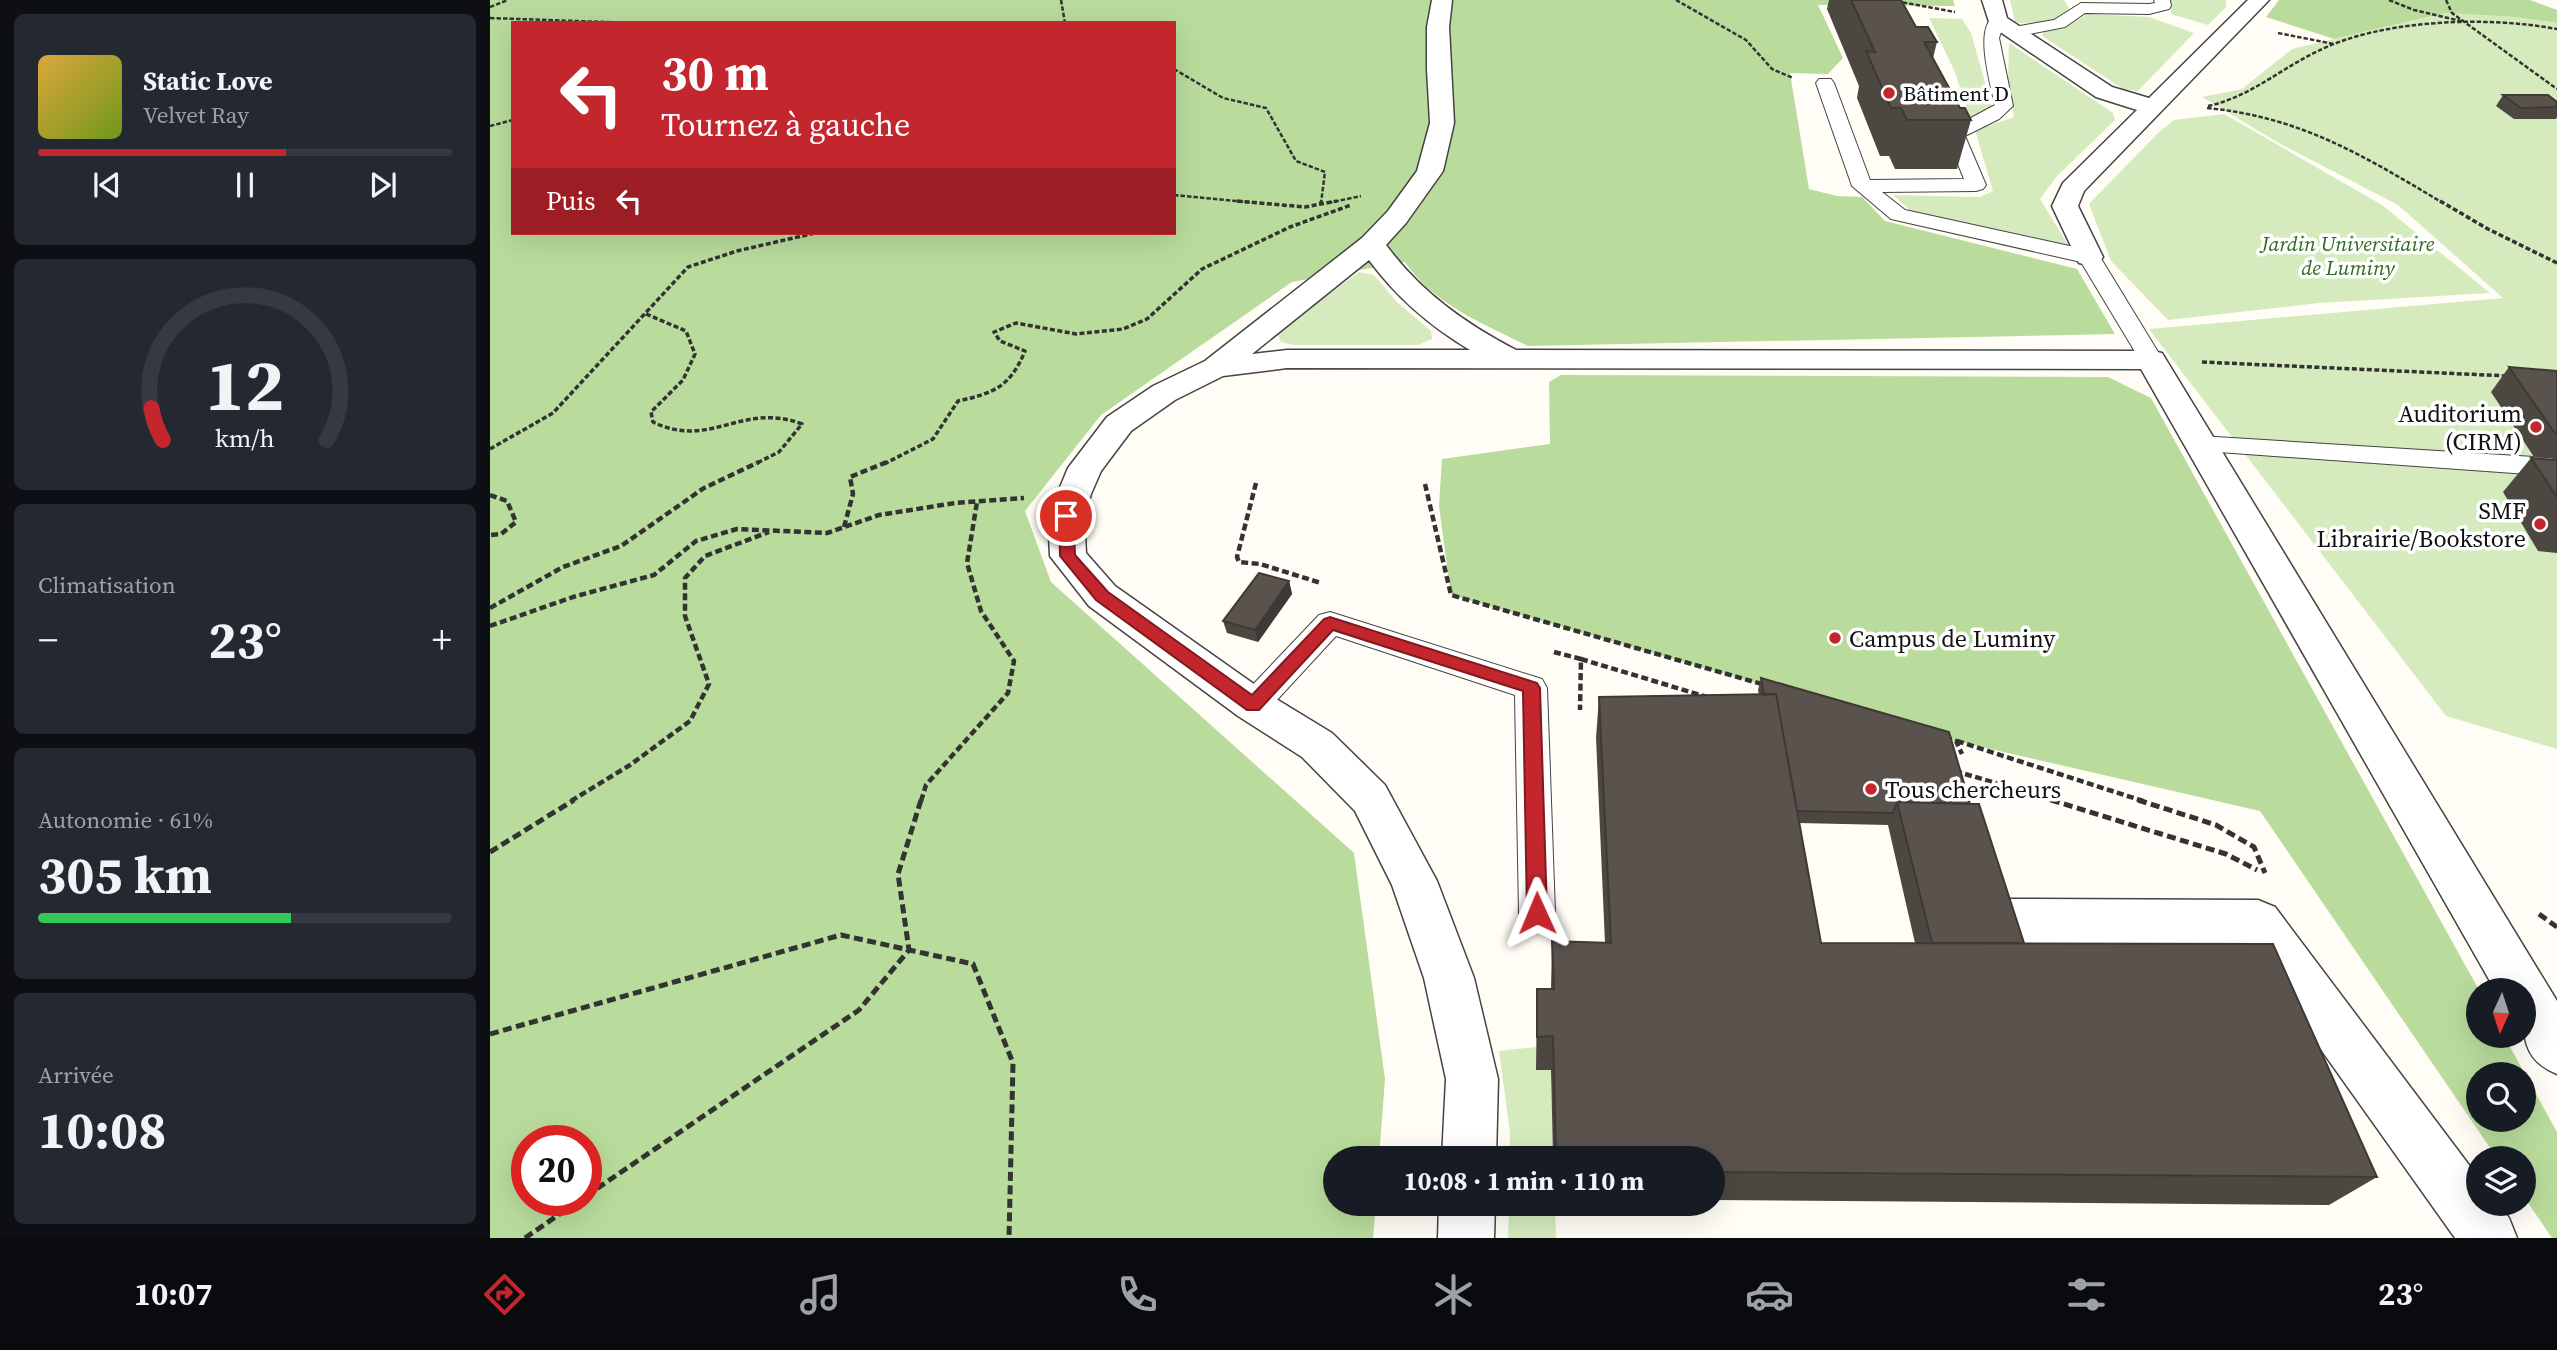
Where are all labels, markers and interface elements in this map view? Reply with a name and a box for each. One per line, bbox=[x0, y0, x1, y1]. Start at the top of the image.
text: 30 m bbox=[661, 39, 769, 106]
icon: left bbox=[546, 49, 637, 140]
text: Static Love bbox=[143, 63, 272, 99]
place label: Bâtiment D bbox=[1903, 79, 2009, 108]
marker: Bâtiment D bbox=[1881, 85, 1897, 101]
text: Velvet Ray bbox=[143, 99, 249, 131]
text: Tournez à gauche bbox=[661, 103, 910, 147]
icon: previous bbox=[88, 166, 126, 204]
icon: pause bbox=[226, 166, 264, 204]
icon: next bbox=[364, 166, 402, 204]
icon: left bbox=[610, 182, 648, 220]
text: Puis bbox=[546, 183, 596, 219]
park label: Jardin Universitaire de Luminy bbox=[2259, 229, 2435, 282]
text: 12 bbox=[206, 336, 284, 435]
place label: Auditorium (CIRM) bbox=[2398, 397, 2522, 458]
marker: Auditorium (CIRM) bbox=[2528, 419, 2544, 435]
text: km/h bbox=[215, 421, 275, 455]
pin bbox=[1036, 486, 1096, 546]
place label: SMF Librairie/Bookstore bbox=[2317, 494, 2526, 555]
icon: arrive bbox=[1047, 497, 1085, 535]
marker: SMF Librairie/Bookstore bbox=[2532, 516, 2548, 532]
text: Climatisation bbox=[38, 569, 176, 601]
text: 23° bbox=[208, 604, 282, 675]
text: − bbox=[38, 614, 58, 666]
text: + bbox=[432, 614, 452, 666]
place label: Campus de Luminy bbox=[1849, 622, 2056, 655]
marker: Campus de Luminy bbox=[1827, 630, 1843, 646]
place label: Tous chercheurs bbox=[1885, 773, 2061, 806]
marker: Tous chercheurs bbox=[1863, 781, 1879, 797]
text: Autonomie · 61% bbox=[38, 804, 213, 836]
text: 305 km bbox=[38, 839, 212, 910]
position arrow bbox=[1500, 876, 1574, 950]
north arrow bbox=[2466, 978, 2536, 1048]
map controls bbox=[2466, 978, 2536, 1216]
text: Arrivée bbox=[38, 1059, 114, 1091]
button: search bbox=[2466, 1062, 2536, 1132]
text: 10:08 bbox=[38, 1094, 166, 1165]
speed limit sign: 20 bbox=[511, 1125, 602, 1216]
button: layers bbox=[2466, 1146, 2536, 1216]
text: 10:08 · 1 min · 110 m bbox=[1404, 1163, 1644, 1199]
icon: directions bbox=[480, 1270, 529, 1319]
icon: music bbox=[796, 1270, 845, 1319]
icon: phone bbox=[1113, 1270, 1162, 1319]
icon: climate bbox=[1429, 1270, 1478, 1319]
icon: car bbox=[1745, 1270, 1794, 1319]
icon: filters bbox=[2062, 1270, 2111, 1319]
text: 10:07 bbox=[134, 1272, 213, 1316]
text: 23° bbox=[2378, 1272, 2423, 1316]

